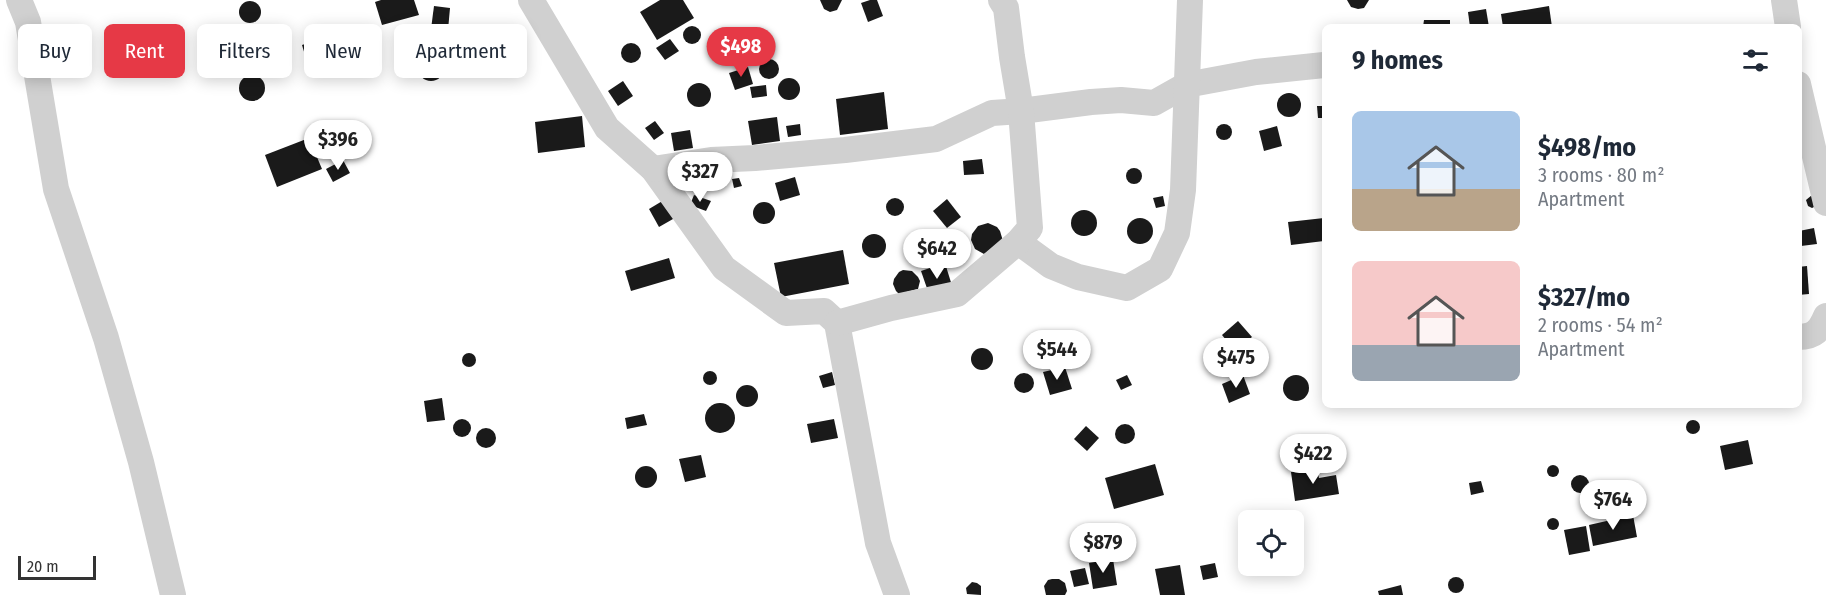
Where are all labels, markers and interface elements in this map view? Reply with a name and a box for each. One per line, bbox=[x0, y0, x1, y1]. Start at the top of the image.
chip: Buy bbox=[18, 24, 92, 78]
chip: Rent bbox=[104, 24, 185, 78]
chip: Filters bbox=[197, 24, 292, 78]
chip: New bbox=[304, 24, 382, 78]
chip: Apartment bbox=[394, 24, 527, 78]
pin: $498 bbox=[705, 27, 777, 78]
text: $498 bbox=[721, 34, 761, 58]
icon: filters bbox=[1739, 44, 1772, 77]
text: 9 homes bbox=[1352, 45, 1443, 76]
pin: $396 bbox=[302, 120, 374, 171]
text: $396 bbox=[318, 127, 358, 151]
text: $498/mo bbox=[1538, 132, 1636, 163]
icon: home bbox=[1400, 135, 1472, 207]
pin: $327 bbox=[664, 152, 736, 203]
text: $327 bbox=[682, 159, 718, 183]
text: 3 rooms · 80 m² bbox=[1538, 163, 1664, 187]
text: Apartment bbox=[1538, 187, 1625, 211]
pin: $642 bbox=[901, 229, 973, 280]
text: $642 bbox=[917, 236, 957, 260]
text: $327/mo bbox=[1538, 282, 1630, 313]
icon: home bbox=[1400, 285, 1472, 357]
text: 2 rooms · 54 m² bbox=[1538, 313, 1663, 337]
pin: $544 bbox=[1021, 330, 1093, 381]
text: $544 bbox=[1037, 337, 1077, 361]
text: Apartment bbox=[1538, 337, 1625, 361]
pin: $475 bbox=[1200, 338, 1272, 389]
text: $475 bbox=[1217, 345, 1255, 369]
pin: $422 bbox=[1277, 434, 1349, 485]
text: $422 bbox=[1294, 441, 1332, 465]
pin: $764 bbox=[1577, 480, 1649, 531]
text: $764 bbox=[1594, 487, 1632, 511]
map controls bbox=[1238, 510, 1304, 576]
button: locate bbox=[1238, 510, 1304, 576]
pin: $879 bbox=[1067, 523, 1139, 574]
text: $879 bbox=[1084, 530, 1122, 554]
scale bar bbox=[18, 553, 96, 580]
text: 20 m bbox=[27, 557, 58, 576]

